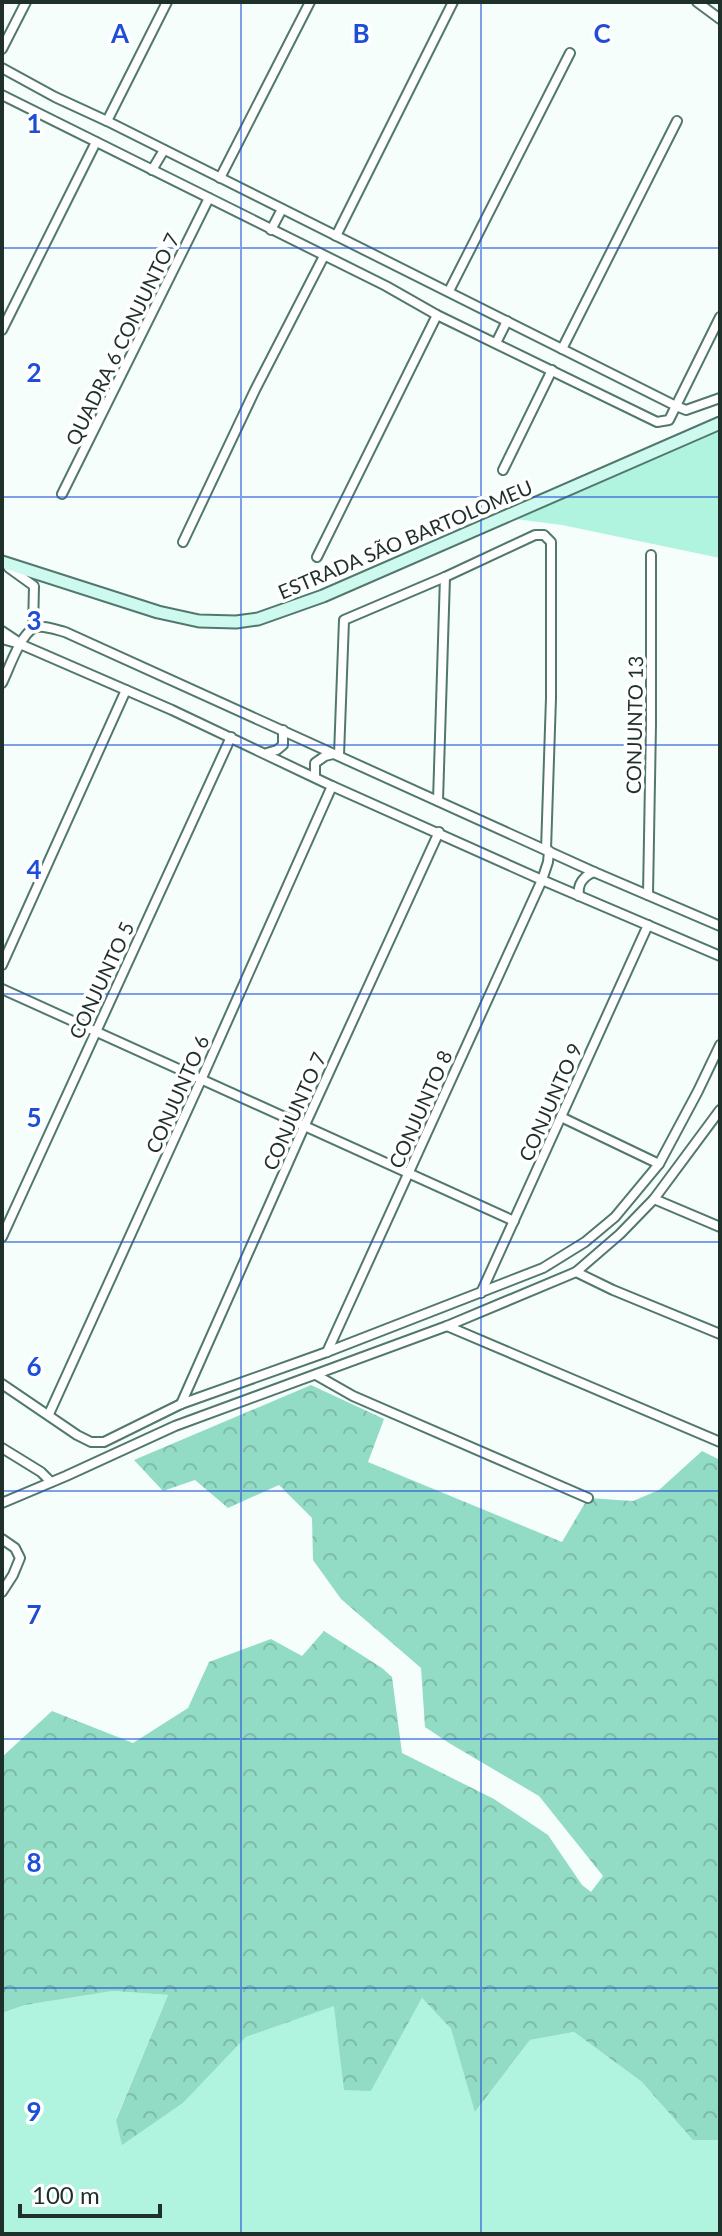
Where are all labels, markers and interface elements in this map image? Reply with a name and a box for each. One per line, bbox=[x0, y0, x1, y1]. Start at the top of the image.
text: A bbox=[110, 17, 130, 49]
text: B bbox=[352, 17, 370, 49]
text: C bbox=[593, 17, 611, 49]
text: 1 bbox=[26, 107, 42, 139]
street label: QUADRA 6 CONJUNTO 7 bbox=[60, 229, 184, 449]
text: 2 bbox=[26, 356, 42, 388]
street label: ESTRADA SÃO BARTOLOMEU bbox=[274, 474, 536, 604]
text: 3 bbox=[26, 604, 42, 636]
street label: CONJUNTO 13 bbox=[621, 656, 647, 794]
text: 4 bbox=[26, 853, 42, 885]
street label: CONJUNTO 5 bbox=[63, 918, 139, 1042]
street label: CONJUNTO 6 bbox=[140, 1031, 214, 1157]
street label: CONJUNTO 9 bbox=[513, 1039, 587, 1165]
street label: CONJUNTO 8 bbox=[383, 1046, 457, 1172]
street label: CONJUNTO 7 bbox=[257, 1048, 331, 1174]
text: 5 bbox=[26, 1101, 42, 1133]
text: 6 bbox=[26, 1350, 42, 1382]
text: 7 bbox=[26, 1598, 42, 1630]
text: 8 bbox=[26, 1846, 42, 1878]
text: 9 bbox=[26, 2095, 42, 2127]
scale bar bbox=[20, 2168, 160, 2218]
text: 100 m bbox=[32, 2180, 100, 2209]

